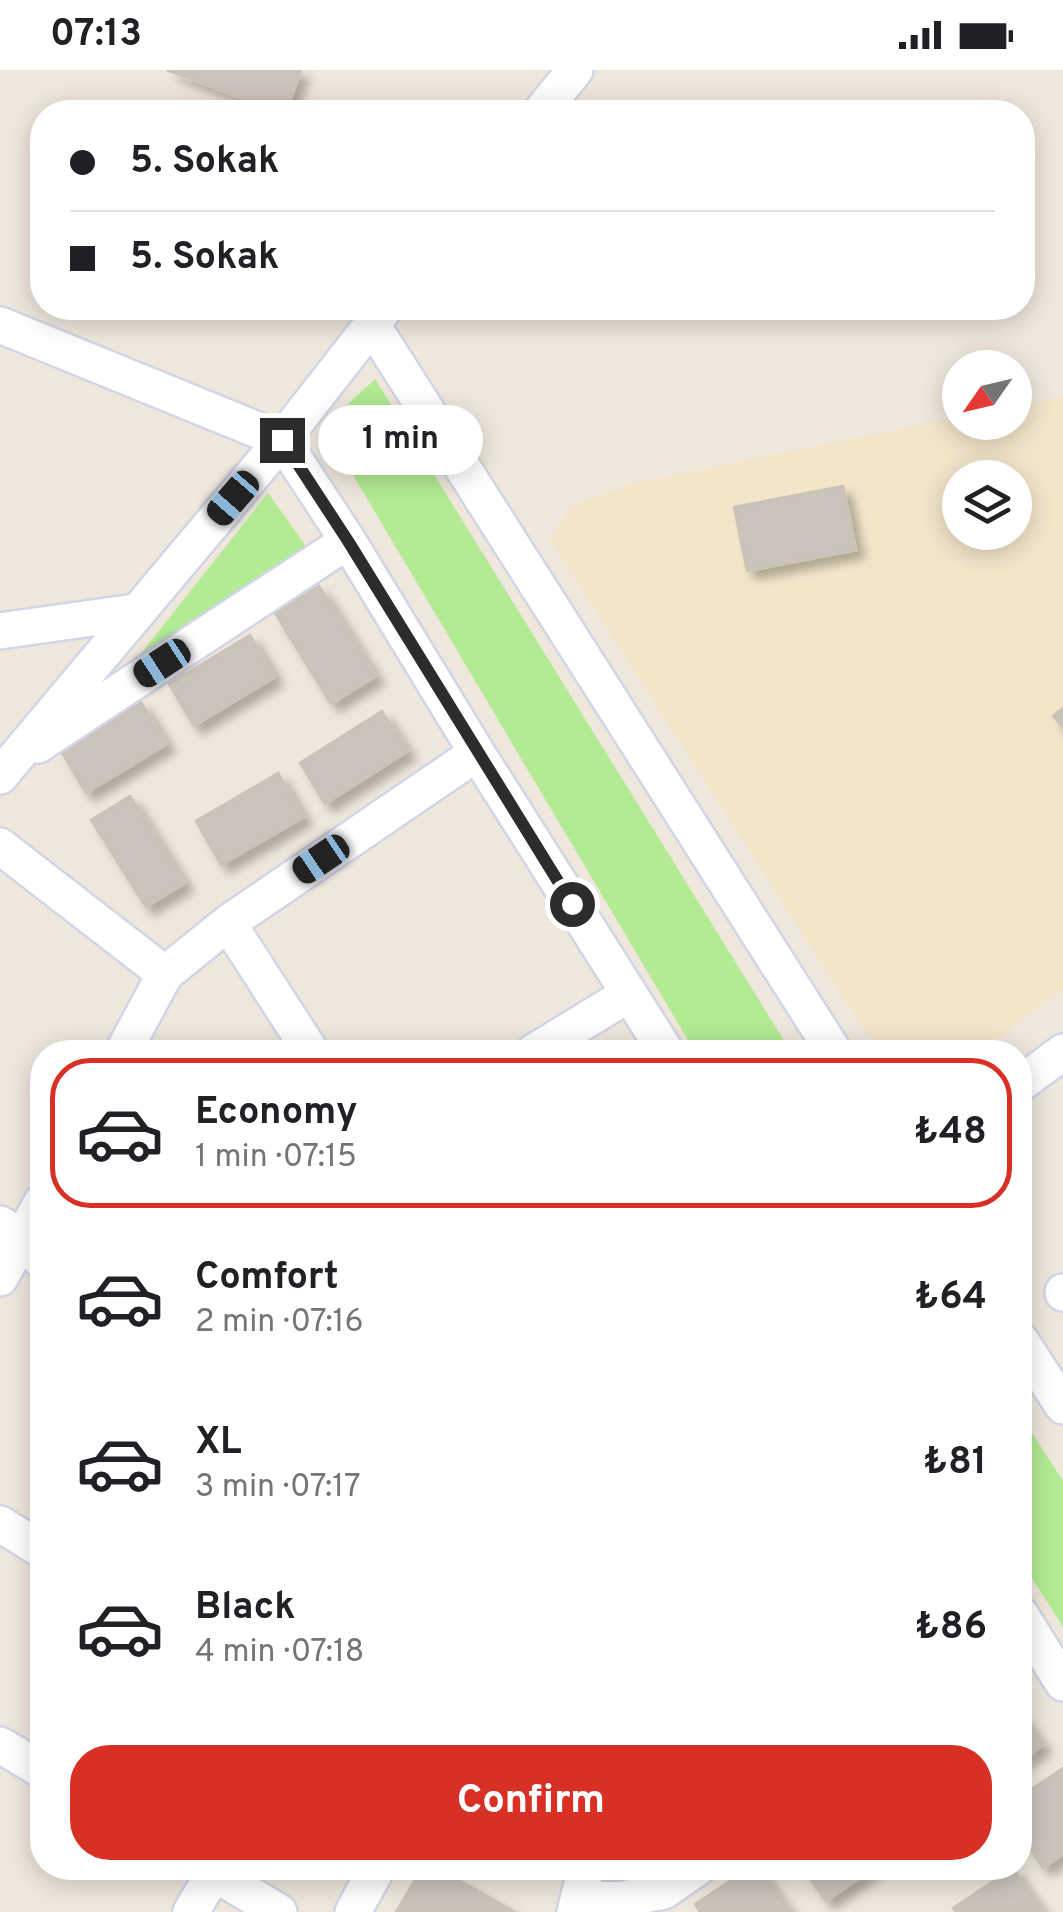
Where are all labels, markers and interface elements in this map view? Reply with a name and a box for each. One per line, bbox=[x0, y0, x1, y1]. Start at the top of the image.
text: 07:13 bbox=[50, 11, 142, 60]
text: 5. Sokak bbox=[130, 138, 279, 187]
text: 5. Sokak bbox=[130, 234, 279, 283]
north arrow bbox=[942, 350, 1032, 440]
map controls bbox=[942, 350, 1032, 550]
callout: 1 min bbox=[317, 405, 482, 475]
route end bbox=[260, 418, 305, 463]
text: 1 min bbox=[362, 420, 439, 460]
button: layers bbox=[942, 460, 1032, 550]
car bbox=[202, 466, 264, 530]
car bbox=[129, 634, 195, 692]
car bbox=[288, 830, 354, 888]
route start bbox=[550, 882, 595, 927]
icon: car bbox=[75, 1088, 165, 1178]
text: Economy bbox=[195, 1089, 357, 1138]
text: ₺48 bbox=[914, 1109, 987, 1158]
text: 1 min · 07:15 bbox=[195, 1138, 357, 1178]
icon: car bbox=[75, 1253, 165, 1343]
text: Comfort bbox=[195, 1254, 339, 1303]
text: ₺64 bbox=[914, 1274, 987, 1323]
text: 2 min · 07:16 bbox=[195, 1303, 364, 1343]
icon: car bbox=[75, 1418, 165, 1508]
text: XL bbox=[195, 1419, 242, 1468]
text: ₺81 bbox=[923, 1439, 987, 1488]
text: 3 min · 07:17 bbox=[195, 1468, 361, 1508]
icon: car bbox=[75, 1583, 165, 1673]
text: Black bbox=[195, 1584, 295, 1633]
text: ₺86 bbox=[915, 1604, 987, 1653]
text: 4 min · 07:18 bbox=[195, 1633, 364, 1673]
button: Confirm bbox=[70, 1745, 992, 1860]

